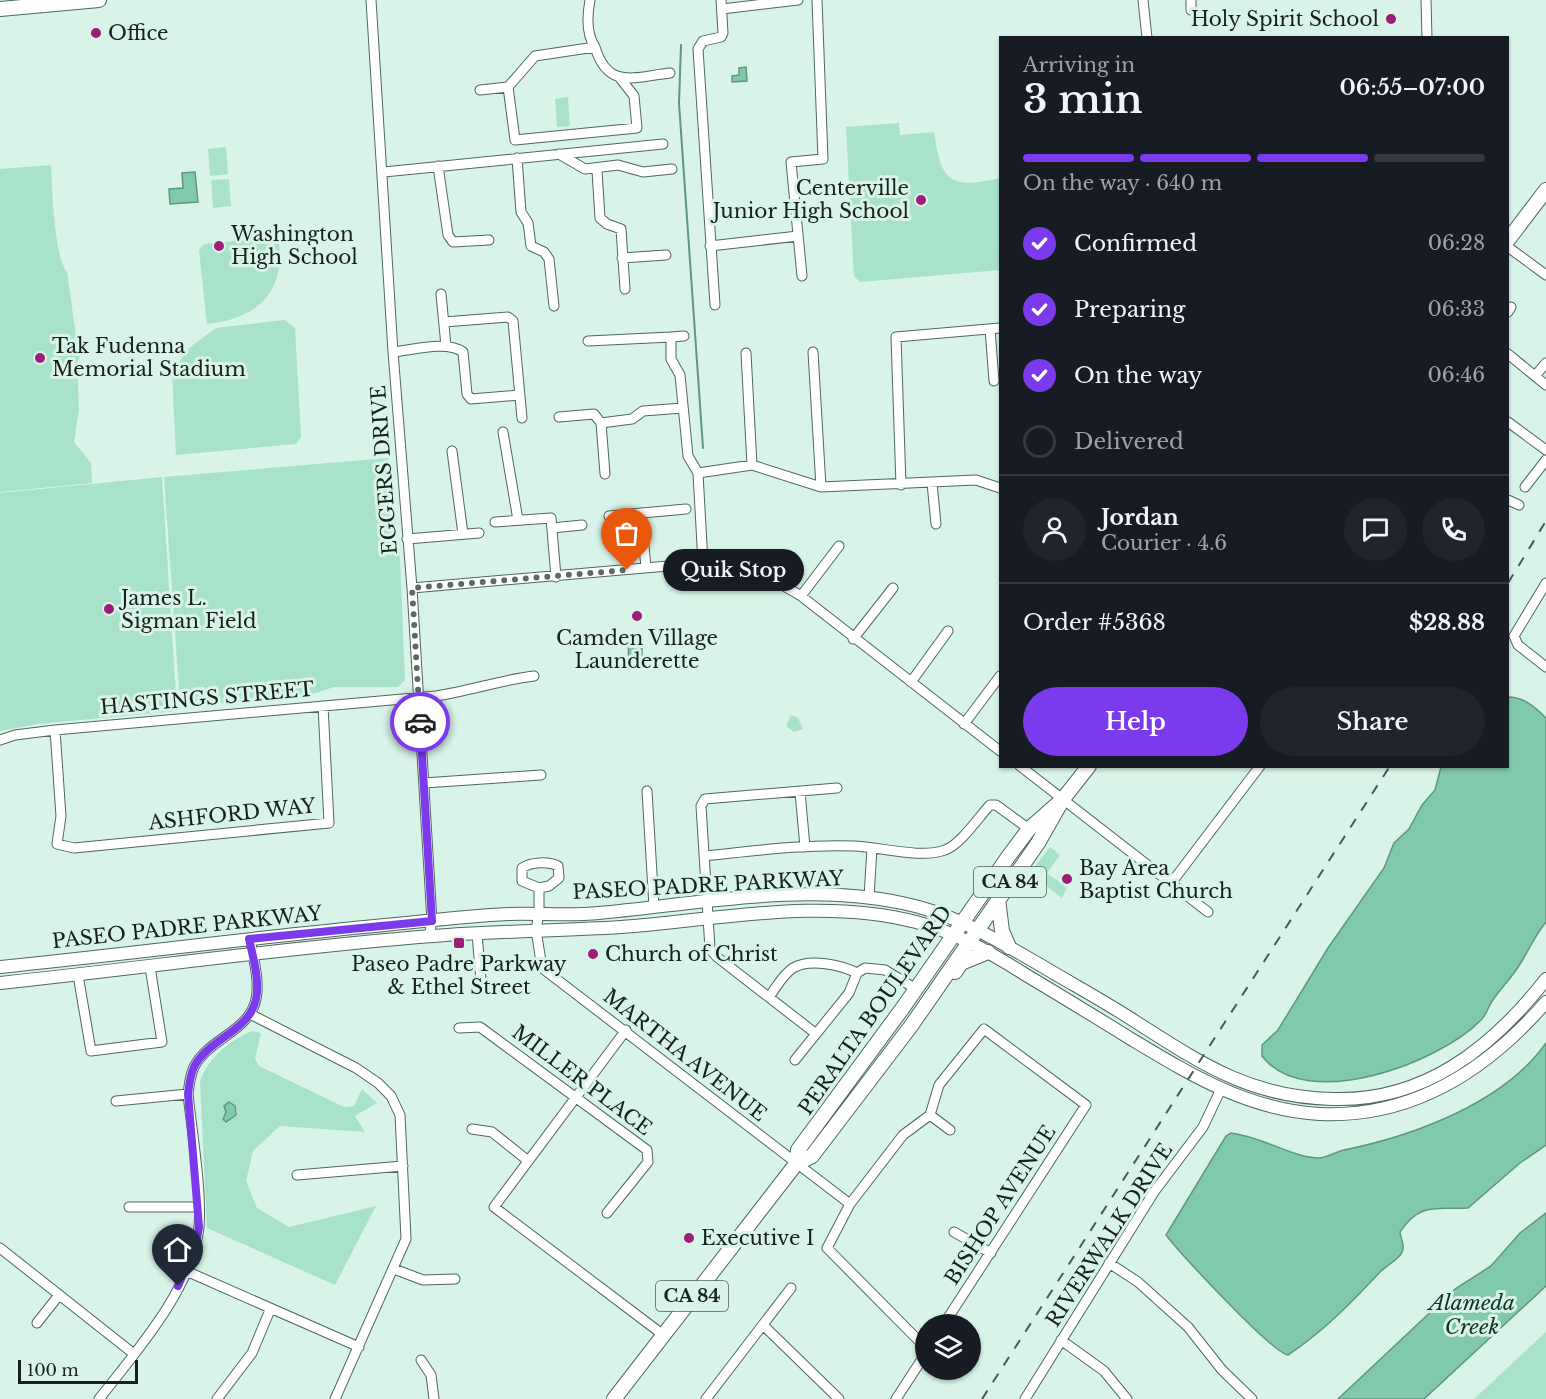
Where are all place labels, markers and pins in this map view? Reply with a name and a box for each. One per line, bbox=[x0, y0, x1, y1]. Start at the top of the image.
place label: Holy Spirit School bbox=[1191, 7, 1379, 31]
marker: Holy Spirit School bbox=[1384, 12, 1398, 26]
place label: Office bbox=[108, 21, 169, 45]
marker: Office bbox=[89, 26, 103, 40]
place label: Centerville Junior High School bbox=[710, 176, 909, 223]
marker: Centerville Junior High School bbox=[914, 193, 928, 207]
place label: Washington High School bbox=[230, 222, 358, 269]
marker: Washington High School bbox=[212, 239, 226, 253]
place label: Tak Fudenna Memorial Stadium bbox=[52, 334, 246, 381]
marker: Tak Fudenna Memorial Stadium bbox=[33, 351, 47, 365]
pin bbox=[601, 508, 652, 570]
callout: Quik Stop bbox=[663, 549, 804, 591]
place label: James L. Sigman Field bbox=[118, 586, 256, 633]
marker: James L. Sigman Field bbox=[102, 602, 116, 616]
marker: Camden Village Launderette bbox=[630, 609, 644, 623]
place label: Camden Village Launderette bbox=[556, 626, 718, 673]
place label: Bay Area Baptist Church bbox=[1079, 856, 1233, 903]
marker: Bay Area Baptist Church bbox=[1060, 872, 1074, 886]
marker: Paseo Padre Parkway & Ethel Street bbox=[452, 936, 466, 950]
place label: Church of Christ bbox=[605, 942, 778, 966]
marker: Church of Christ bbox=[586, 947, 600, 961]
place label: Paseo Padre Parkway & Ethel Street bbox=[351, 952, 567, 999]
pin bbox=[152, 1224, 203, 1286]
place label: Executive I bbox=[701, 1226, 814, 1250]
marker: Executive I bbox=[682, 1231, 696, 1245]

